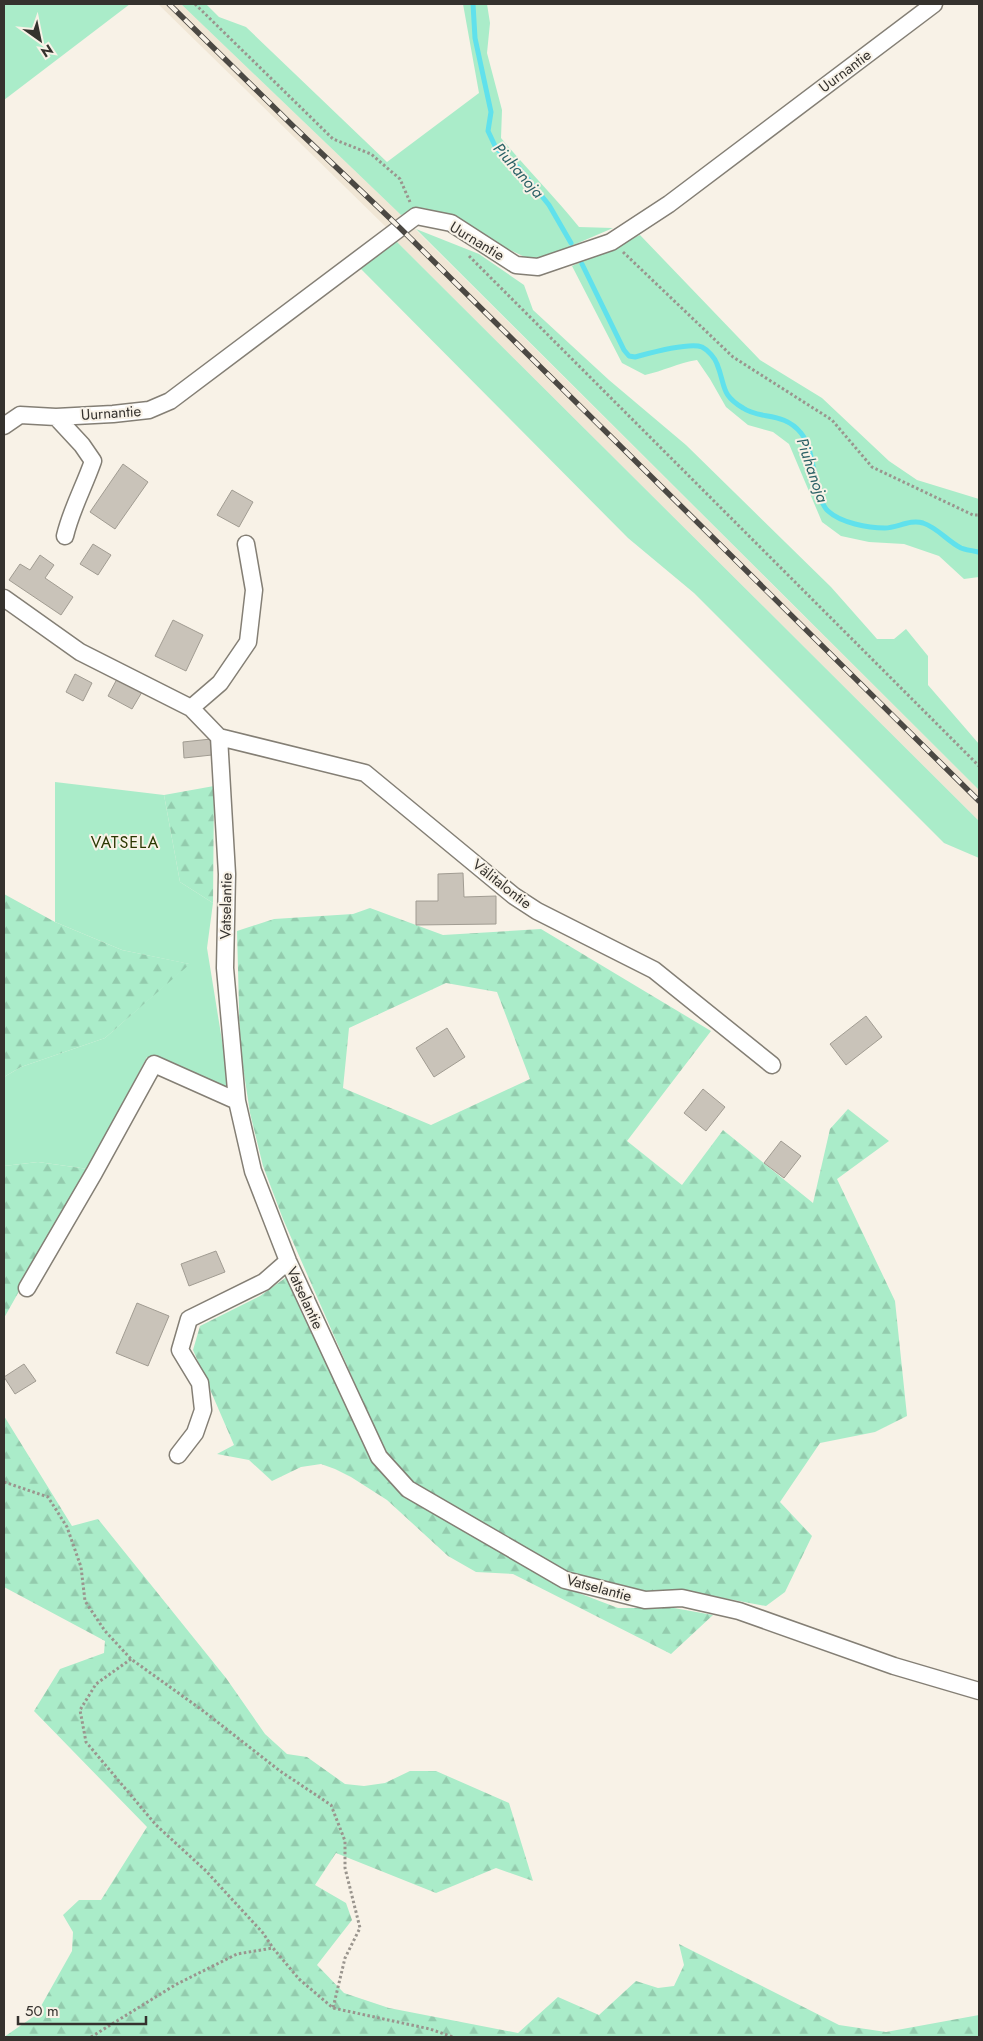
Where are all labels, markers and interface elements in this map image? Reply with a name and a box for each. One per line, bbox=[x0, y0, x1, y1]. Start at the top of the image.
north arrow bbox=[15, 15, 65, 65]
text: N bbox=[37, 39, 57, 62]
street label: Uurnantie bbox=[814, 44, 876, 98]
water label: Piuhanoja bbox=[488, 137, 549, 203]
street label: Uurnantie bbox=[445, 216, 509, 266]
street label: Uurnantie bbox=[80, 400, 142, 426]
water label: Piuhanoja bbox=[791, 435, 834, 506]
district label: VATSELA bbox=[91, 831, 159, 854]
street label: Välitalontie bbox=[468, 854, 537, 914]
street label: Vatselantie bbox=[214, 872, 238, 940]
street label: Vatselantie bbox=[281, 1263, 329, 1333]
street label: Vatselantie bbox=[564, 1569, 634, 1607]
scale bar bbox=[18, 1994, 145, 2026]
text: 50 m bbox=[25, 2000, 59, 2022]

